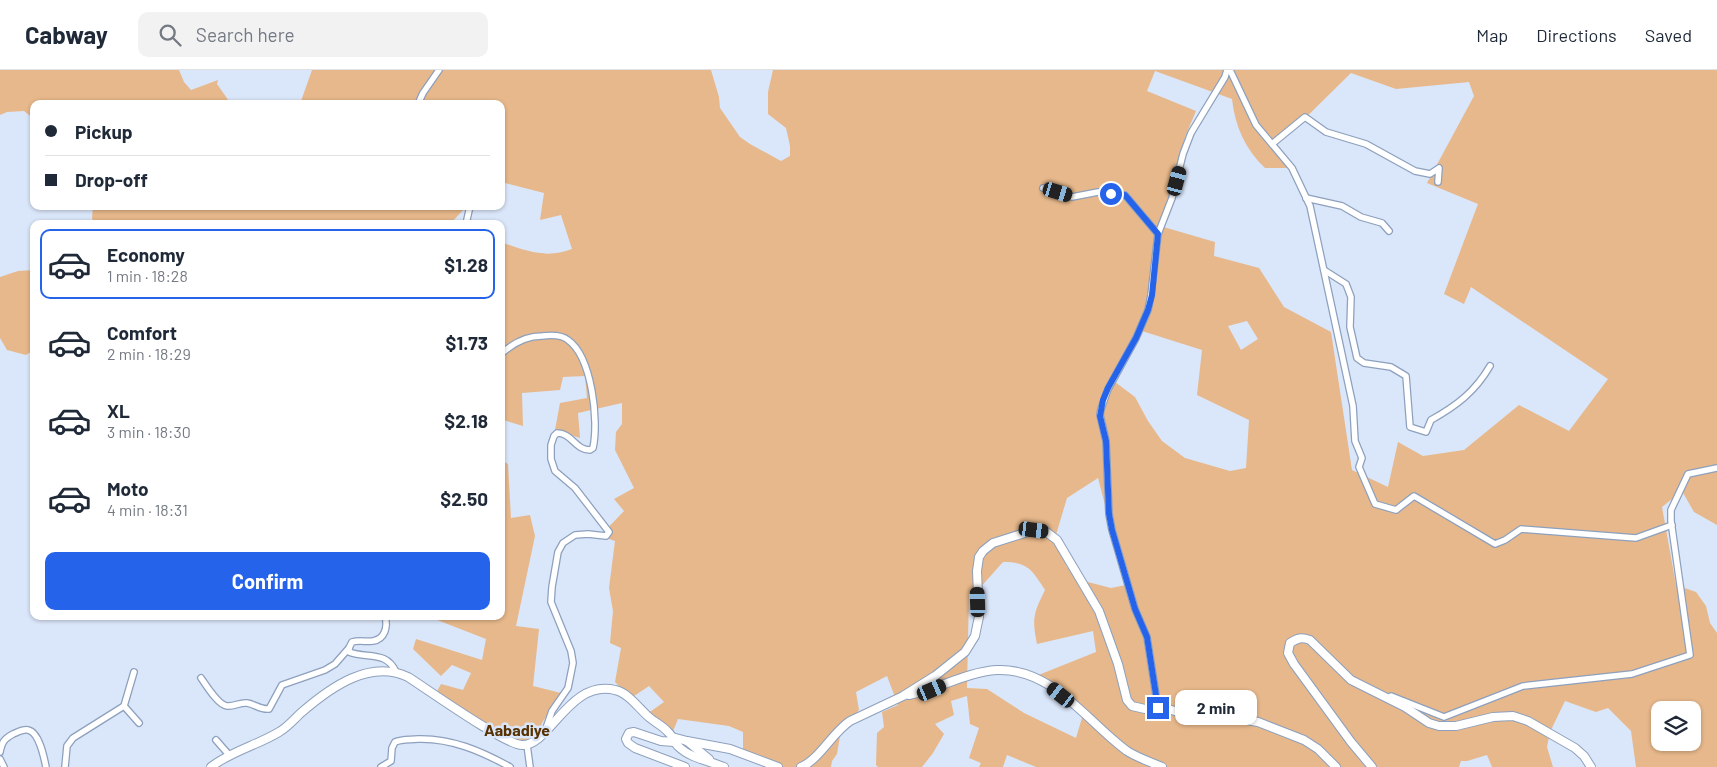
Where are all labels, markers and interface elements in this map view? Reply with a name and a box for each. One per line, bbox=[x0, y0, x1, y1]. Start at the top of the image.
search box bbox=[138, 12, 488, 57]
text: Cabway bbox=[25, 20, 108, 49]
icon: search bbox=[156, 21, 184, 49]
text: Search here bbox=[196, 23, 295, 46]
text: Map bbox=[1476, 24, 1508, 46]
text: Directions bbox=[1536, 24, 1617, 46]
text: Saved bbox=[1645, 24, 1692, 46]
text: Pickup bbox=[75, 120, 133, 143]
car bbox=[1165, 165, 1188, 197]
text: Drop-off bbox=[75, 168, 148, 191]
car bbox=[1041, 180, 1074, 204]
route start bbox=[1100, 183, 1122, 205]
icon: car bbox=[47, 242, 92, 287]
text: Economy bbox=[107, 243, 185, 266]
text: $1.28 bbox=[444, 253, 488, 276]
text: 1 min · 18:28 bbox=[107, 266, 188, 285]
icon: car bbox=[47, 320, 92, 365]
text: Comfort bbox=[107, 321, 177, 344]
text: $1.73 bbox=[446, 331, 488, 354]
text: 2 min · 18:29 bbox=[107, 344, 191, 363]
icon: car bbox=[47, 398, 92, 443]
text: XL bbox=[107, 399, 130, 422]
text: $2.18 bbox=[444, 409, 488, 432]
text: 3 min · 18:30 bbox=[107, 422, 191, 441]
icon: car bbox=[47, 476, 92, 521]
text: Moto bbox=[107, 477, 149, 500]
text: $2.50 bbox=[440, 487, 488, 510]
text: 4 min · 18:31 bbox=[107, 500, 188, 519]
car bbox=[1018, 521, 1049, 539]
button: Confirm bbox=[45, 552, 490, 610]
car bbox=[969, 587, 986, 617]
car bbox=[915, 677, 948, 703]
car bbox=[1044, 680, 1077, 710]
callout: 2 min bbox=[1176, 690, 1258, 726]
route end bbox=[1147, 697, 1169, 719]
text: 2 min bbox=[1197, 698, 1235, 717]
map controls bbox=[1651, 701, 1701, 751]
button: layers bbox=[1651, 701, 1701, 751]
district label: Aabadiye bbox=[484, 720, 550, 739]

